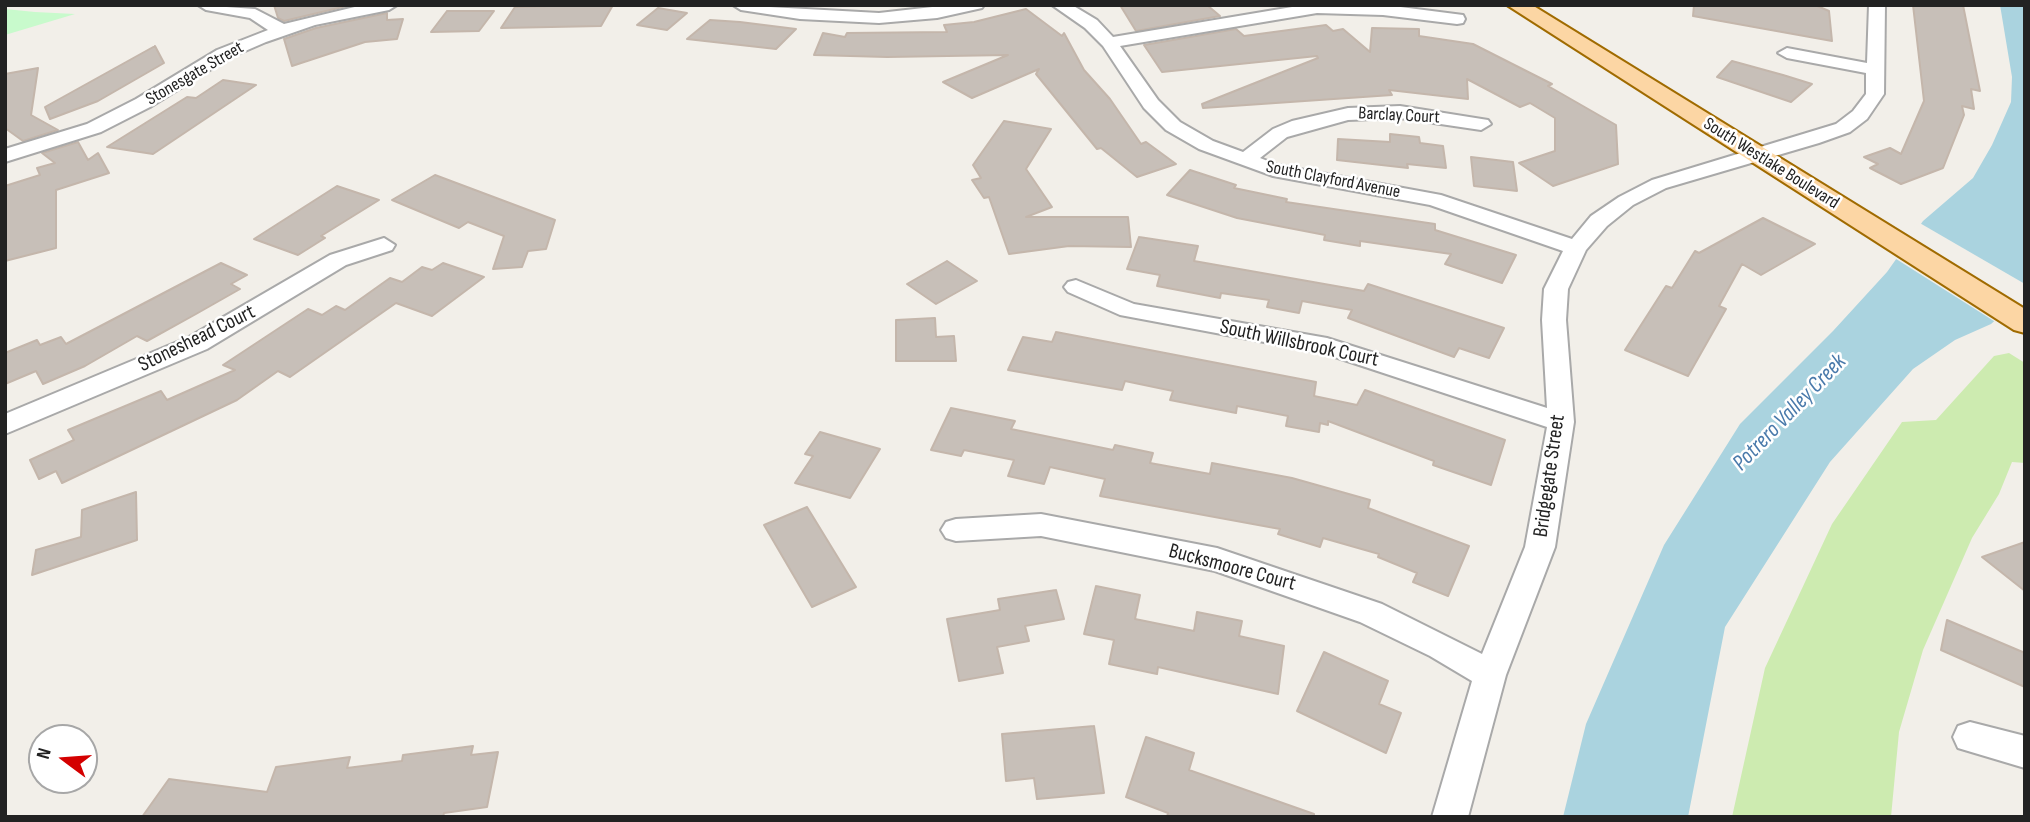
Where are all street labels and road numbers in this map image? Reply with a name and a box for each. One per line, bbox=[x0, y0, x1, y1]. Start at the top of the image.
street label: Stonesgate Street bbox=[142, 37, 248, 111]
street label: Barclay Court bbox=[1358, 103, 1440, 129]
street label: South Westlake Boulevard bbox=[1699, 114, 1843, 214]
street label: South Clayford Avenue bbox=[1264, 156, 1402, 204]
street label: Stoneshead Court bbox=[135, 300, 259, 378]
street label: South Willsbrook Court bbox=[1217, 315, 1381, 373]
street label: Bridgegate Street bbox=[1529, 413, 1571, 539]
street label: Bucksmoore Court bbox=[1166, 539, 1298, 597]

